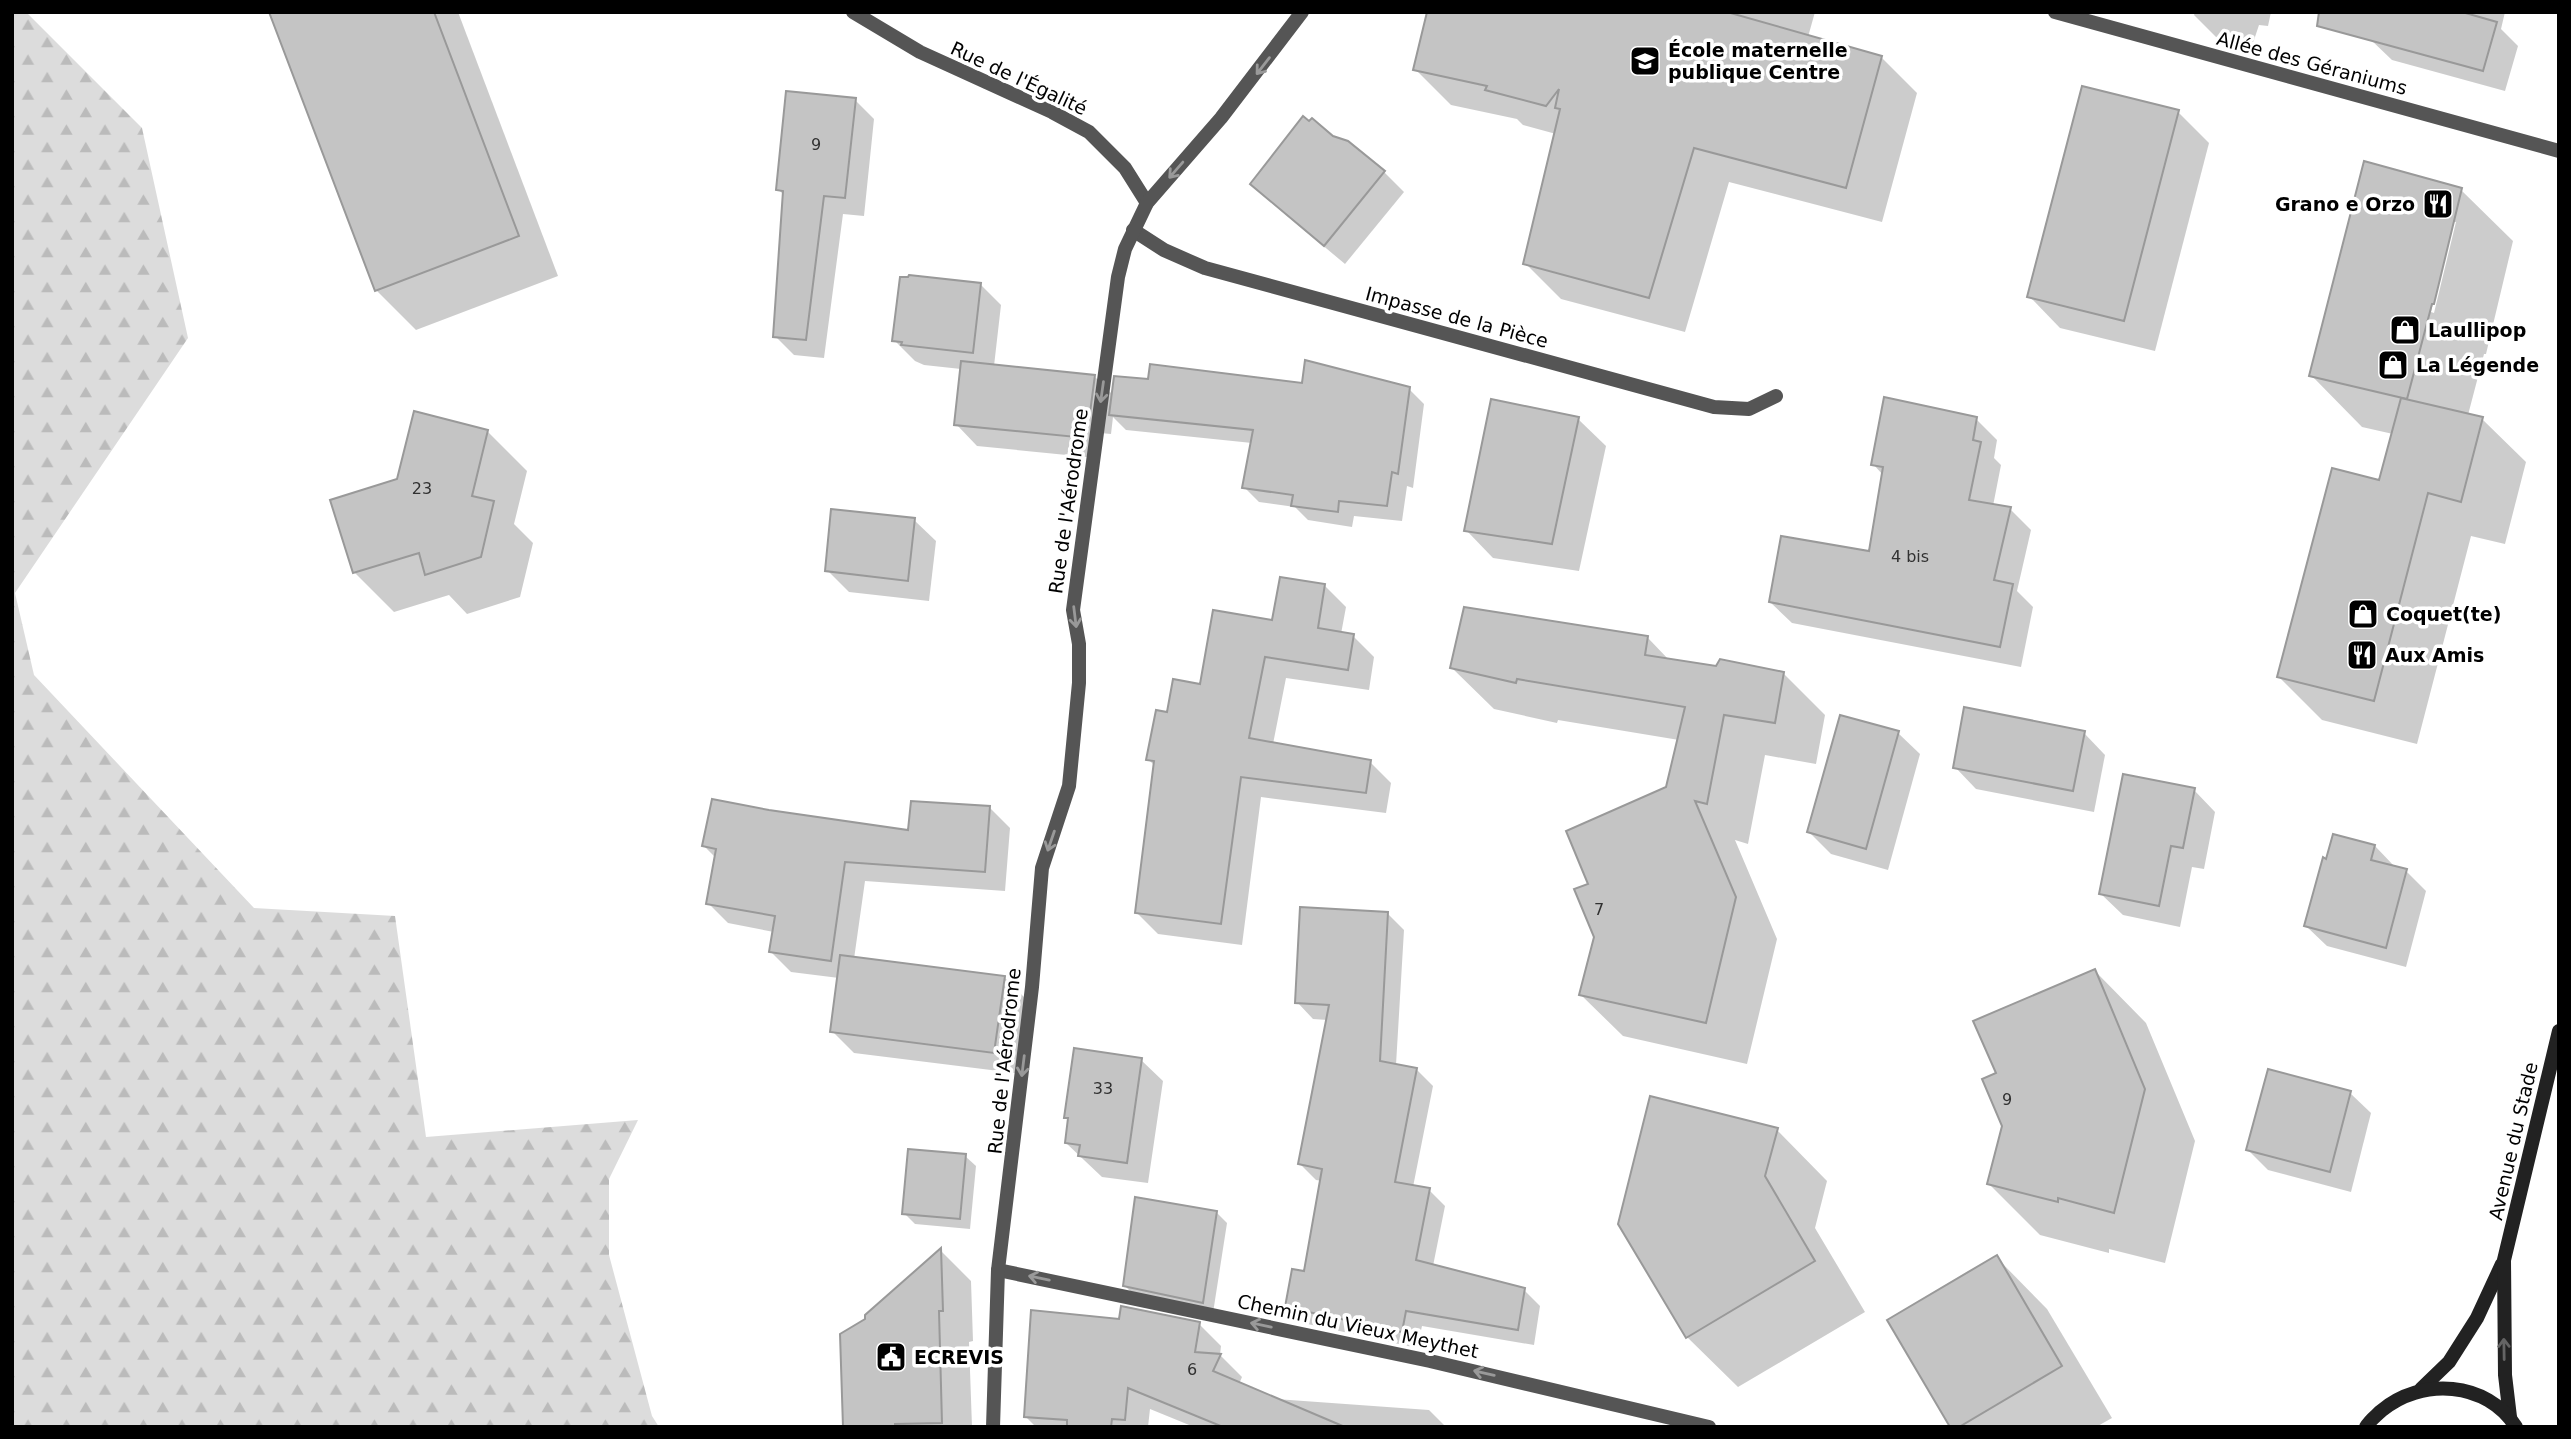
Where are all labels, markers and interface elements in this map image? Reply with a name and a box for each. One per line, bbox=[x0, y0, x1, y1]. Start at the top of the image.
street label: Allée des Géraniums bbox=[2214, 27, 2410, 99]
street label: Rue de l'Égalité bbox=[947, 37, 1091, 119]
place label: École maternelle publique Centre bbox=[1668, 39, 1848, 83]
school or university icon: École maternelle publique Centre bbox=[1628, 44, 1662, 78]
one-way arrow bbox=[1255, 56, 1270, 75]
house number: 9 bbox=[811, 135, 821, 154]
one-way arrow bbox=[1168, 160, 1184, 178]
restaurant icon: Grano e Orzo bbox=[2421, 187, 2455, 221]
place label: Grano e Orzo bbox=[2275, 193, 2415, 215]
street label: Impasse de la Pièce bbox=[1363, 282, 1551, 352]
shop icon: Laullipop bbox=[2388, 313, 2422, 347]
place label: Laullipop bbox=[2428, 319, 2526, 341]
shop icon: La Légende bbox=[2376, 348, 2410, 382]
place label: La Légende bbox=[2416, 354, 2539, 376]
one-way arrow bbox=[1095, 380, 1108, 403]
street label: Rue de l'Aérodrome bbox=[1044, 407, 1092, 595]
house number: 23 bbox=[412, 479, 432, 498]
house number: 4 bis bbox=[1891, 547, 1929, 566]
shop icon: Coquet(te) bbox=[2346, 597, 2380, 631]
place label: Coquet(te) bbox=[2386, 603, 2501, 625]
one-way arrow bbox=[1068, 606, 1081, 628]
restaurant icon: Aux Amis bbox=[2345, 638, 2379, 672]
place label: Aux Amis bbox=[2385, 644, 2484, 666]
one-way arrow bbox=[1044, 830, 1056, 852]
house number: 7 bbox=[1594, 900, 1604, 919]
street label: Rue de l'Aérodrome bbox=[983, 967, 1025, 1155]
one-way arrow bbox=[1017, 1055, 1030, 1077]
street label: Avenue du Stade bbox=[2484, 1060, 2542, 1222]
house number: 33 bbox=[1093, 1079, 1113, 1098]
house number: 9 bbox=[2002, 1090, 2012, 1109]
one-way arrow bbox=[1028, 1270, 1051, 1284]
street label: Chemin du Vieux Meythet bbox=[1235, 1290, 1481, 1362]
one-way arrow bbox=[1250, 1317, 1273, 1331]
one-way arrow bbox=[2497, 1338, 2511, 1361]
public building icon: ECREVIS bbox=[874, 1340, 908, 1374]
place label: ECREVIS bbox=[914, 1346, 1004, 1368]
house number: 6 bbox=[1187, 1360, 1197, 1379]
one-way arrow bbox=[1473, 1366, 1496, 1379]

